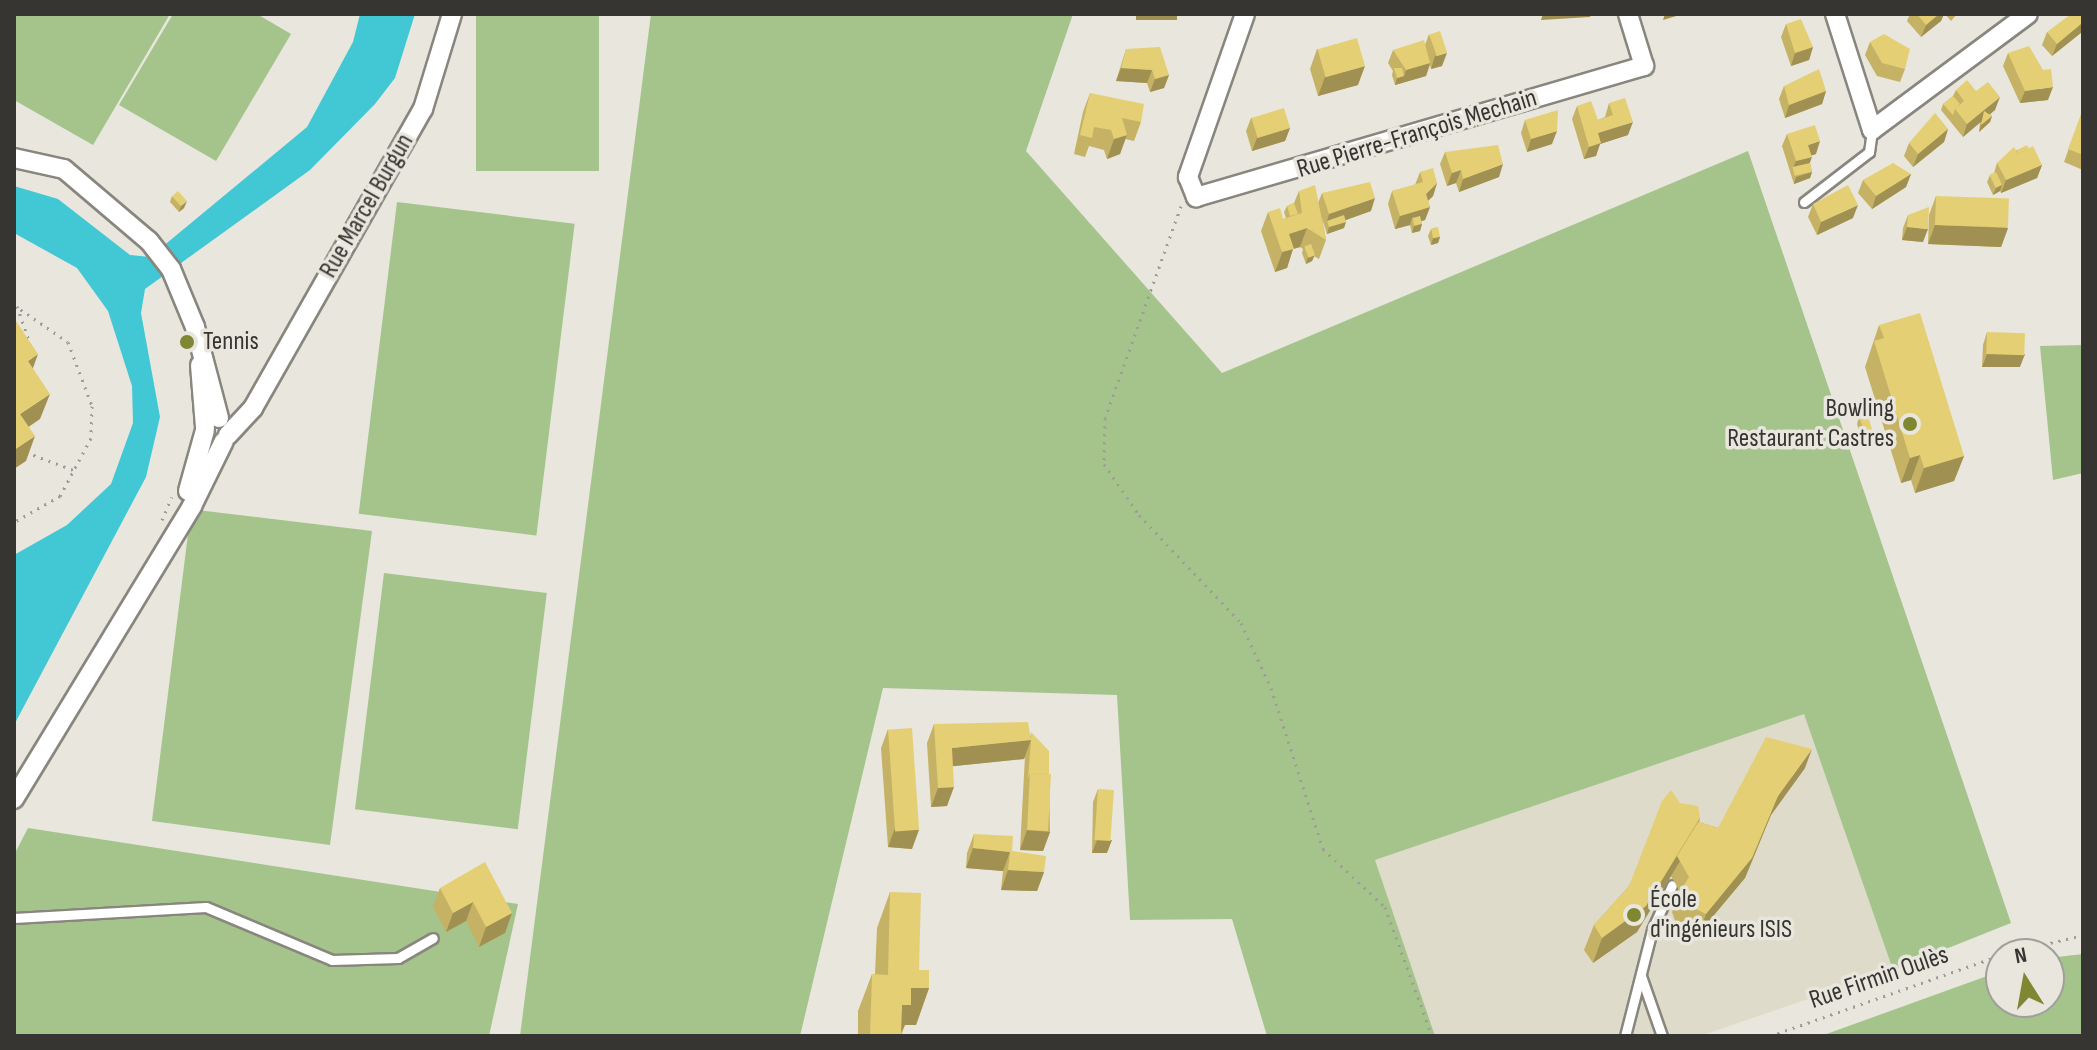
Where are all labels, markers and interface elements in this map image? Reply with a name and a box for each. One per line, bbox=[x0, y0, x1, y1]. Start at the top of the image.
street label: Rue Pierre-François Mechain bbox=[1293, 83, 1541, 185]
street label: Rue Marcel Burgun bbox=[313, 128, 421, 284]
place label: Tennis bbox=[203, 326, 259, 358]
marker: Tennis bbox=[178, 333, 196, 351]
place label: Bowling Restaurant Castres bbox=[1727, 393, 1894, 454]
marker: Bowling Restaurant Castres bbox=[1901, 415, 1919, 433]
place label: École d'ingénieurs ISIS bbox=[1650, 884, 1792, 946]
marker: École d'ingénieurs ISIS bbox=[1625, 906, 1643, 924]
north arrow bbox=[1985, 938, 2065, 1018]
street label: Rue Firmin Oulès bbox=[1805, 940, 1953, 1016]
text: N bbox=[2012, 942, 2029, 970]

